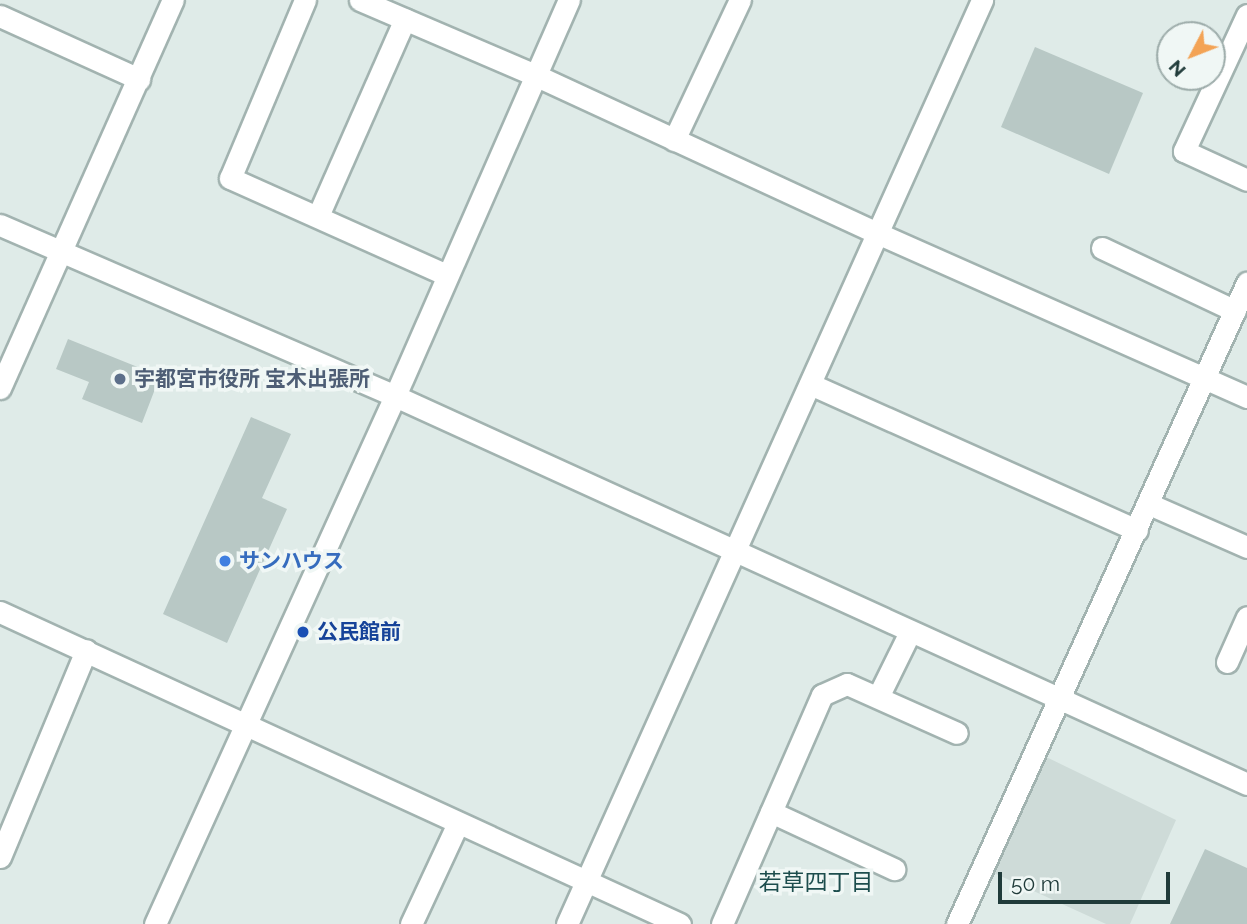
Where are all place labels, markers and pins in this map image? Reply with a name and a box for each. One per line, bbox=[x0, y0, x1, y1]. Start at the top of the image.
place label: 宇都宮市役所 宝木出張所 bbox=[134, 366, 370, 392]
marker: 宇都宮市役所 宝木出張所 bbox=[112, 371, 128, 387]
place label: サンハウス bbox=[239, 548, 344, 574]
marker: サンハウス bbox=[217, 553, 233, 569]
place label: 公民館前 bbox=[317, 619, 401, 645]
marker: 公民館前 bbox=[295, 624, 311, 640]

